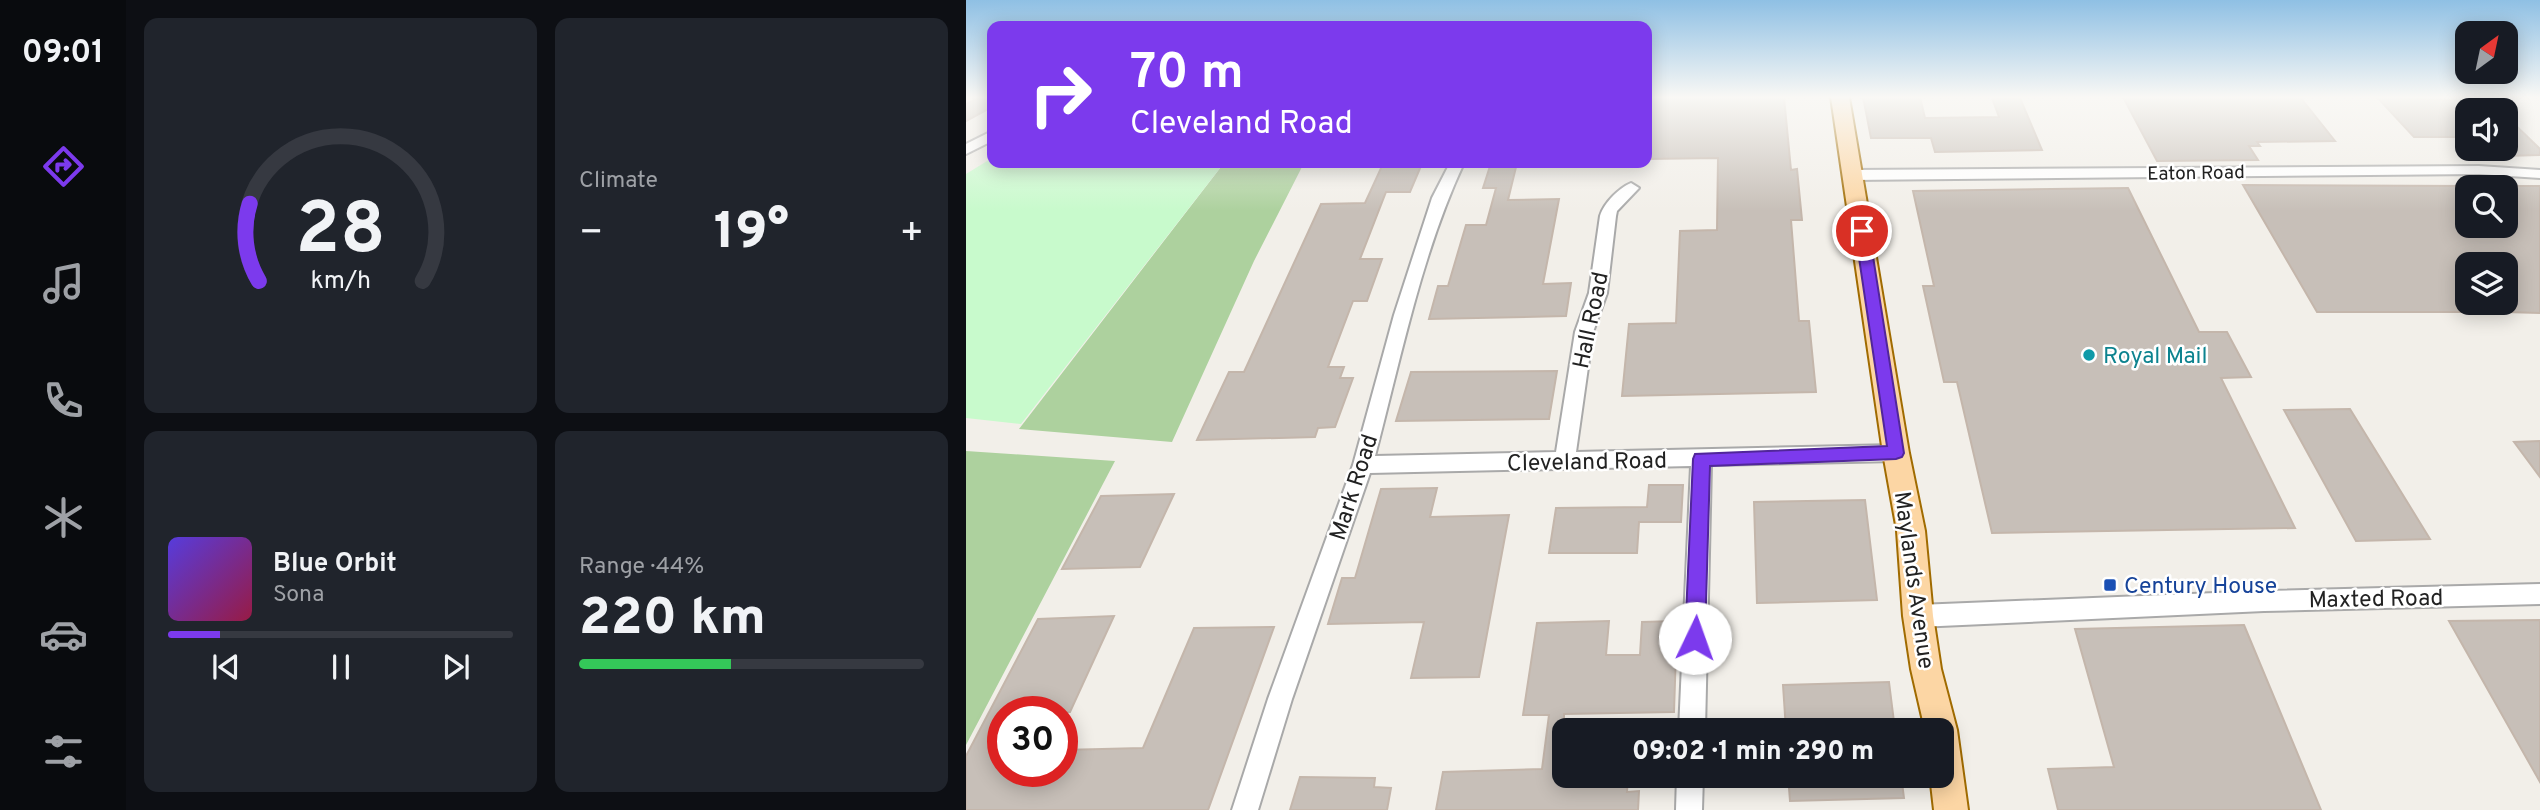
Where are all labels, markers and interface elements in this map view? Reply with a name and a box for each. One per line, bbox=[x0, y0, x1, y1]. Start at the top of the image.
north arrow bbox=[2455, 21, 2518, 84]
map controls bbox=[2455, 21, 2518, 315]
text: 09:01 bbox=[22, 34, 104, 74]
text: 70 m bbox=[1130, 44, 1244, 106]
icon: right bbox=[1015, 49, 1106, 140]
button: sound bbox=[2455, 98, 2518, 161]
text: Cleveland Road bbox=[1130, 105, 1353, 145]
icon: directions bbox=[39, 142, 88, 191]
street label: Eaton Road bbox=[2147, 161, 2245, 187]
text: Climate bbox=[579, 167, 658, 196]
button: search bbox=[2455, 175, 2518, 238]
text: 28 bbox=[295, 188, 386, 280]
text: 19° bbox=[714, 201, 789, 267]
pin bbox=[1832, 201, 1892, 261]
text: − bbox=[579, 210, 604, 259]
text: + bbox=[899, 210, 924, 259]
icon: arrive bbox=[1843, 212, 1881, 250]
button: layers bbox=[2455, 252, 2518, 315]
icon: music bbox=[39, 259, 88, 308]
text: km/h bbox=[310, 266, 371, 298]
street label: Hall Road bbox=[1568, 269, 1617, 372]
place label: Royal Mail bbox=[2103, 343, 2207, 372]
marker: Royal Mail bbox=[2081, 347, 2097, 363]
icon: phone bbox=[39, 376, 88, 425]
street label: Mark Road bbox=[1325, 431, 1386, 545]
street label: Cleveland Road bbox=[1507, 448, 1667, 479]
street label: Maylands Avenue bbox=[1886, 490, 1939, 671]
icon: climate bbox=[39, 493, 88, 542]
text: Blue Orbit bbox=[273, 548, 397, 581]
text: Range · 44% bbox=[579, 553, 704, 582]
place label: Century House bbox=[2124, 573, 2277, 602]
marker: Century House bbox=[2102, 577, 2118, 593]
text: Sona bbox=[273, 581, 324, 610]
street label: Maxted Road bbox=[2308, 585, 2444, 616]
text: 220 km bbox=[579, 587, 766, 653]
position arrow bbox=[1658, 601, 1732, 675]
icon: car bbox=[39, 610, 88, 659]
icon: previous bbox=[207, 648, 245, 686]
icon: pause bbox=[322, 648, 360, 686]
icon: next bbox=[437, 648, 475, 686]
speed limit sign: 30 bbox=[987, 696, 1078, 787]
icon: filters bbox=[39, 727, 88, 776]
text: 09:02 · 1 min · 290 m bbox=[1632, 736, 1874, 769]

